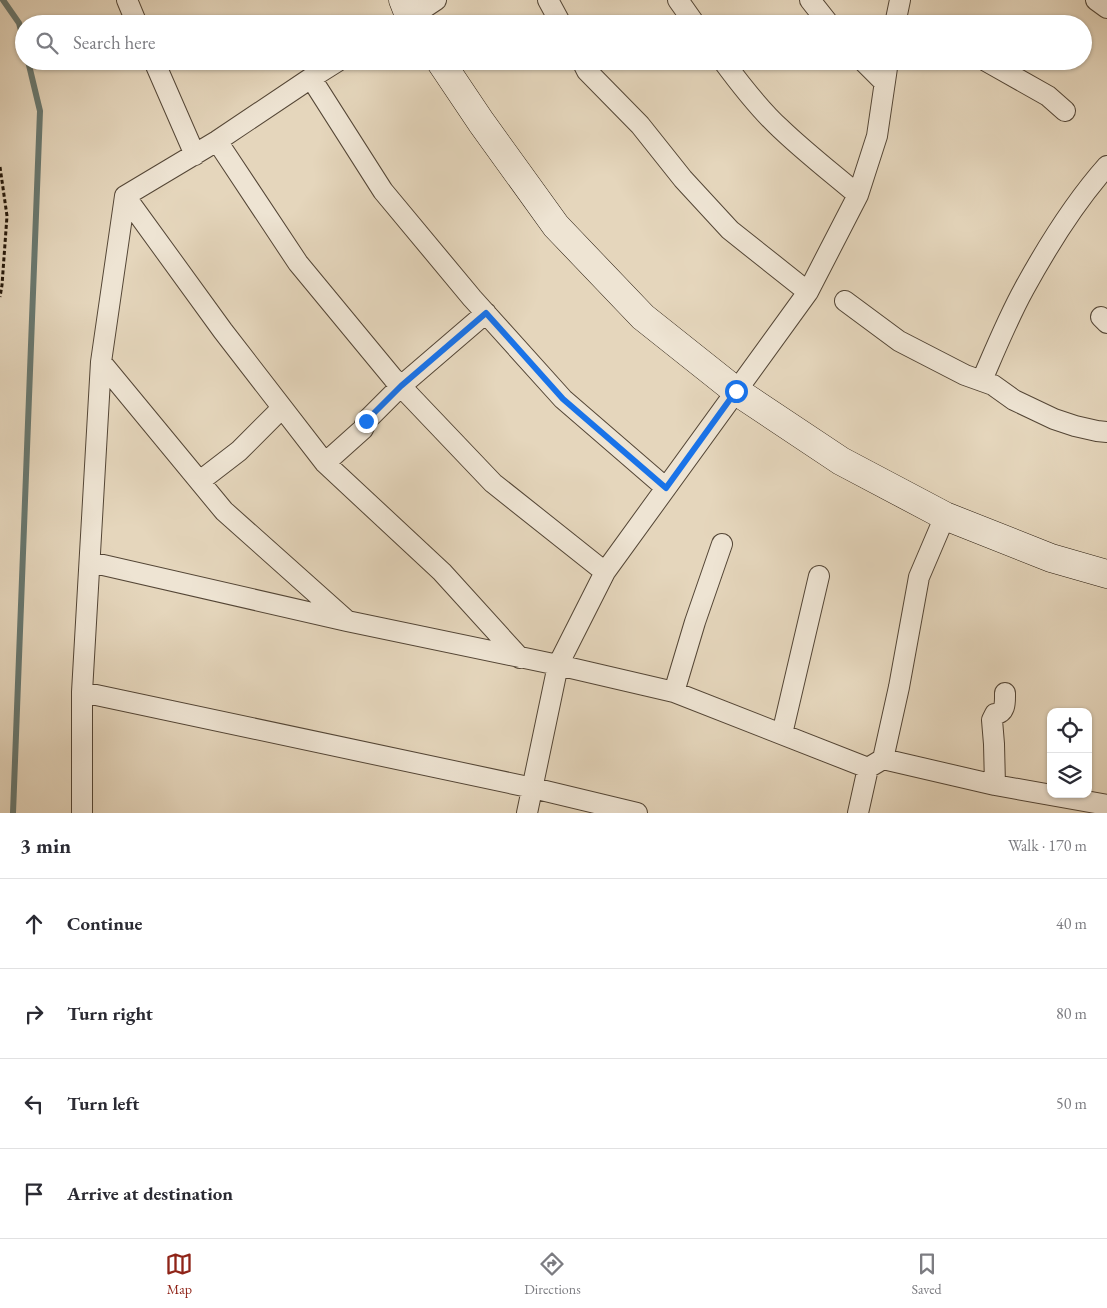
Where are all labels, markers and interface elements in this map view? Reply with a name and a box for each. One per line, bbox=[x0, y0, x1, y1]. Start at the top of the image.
search box bbox=[15, 15, 1092, 70]
icon: search bbox=[33, 29, 61, 57]
text: Search here bbox=[73, 30, 155, 55]
route start bbox=[725, 380, 748, 403]
route end bbox=[355, 410, 378, 433]
map controls bbox=[1047, 708, 1092, 798]
button: locate bbox=[1047, 708, 1092, 753]
button: layers bbox=[1047, 753, 1092, 798]
text: 3 min bbox=[20, 832, 71, 859]
text: Walk · 170 m bbox=[1008, 835, 1087, 856]
icon: ahead bbox=[20, 910, 48, 938]
text: Continue bbox=[67, 911, 142, 936]
text: 40 m bbox=[1056, 913, 1087, 934]
icon: right bbox=[20, 1000, 48, 1028]
text: Turn right bbox=[67, 1001, 153, 1026]
text: 80 m bbox=[1056, 1003, 1087, 1024]
icon: left bbox=[20, 1090, 48, 1118]
text: Turn left bbox=[67, 1091, 139, 1116]
text: 50 m bbox=[1056, 1093, 1087, 1114]
icon: arrive bbox=[20, 1180, 48, 1208]
text: Arrive at destination bbox=[67, 1181, 233, 1206]
tab: Map bbox=[165, 1250, 193, 1298]
tab: Directions bbox=[524, 1250, 581, 1298]
tab: Saved bbox=[912, 1250, 942, 1298]

